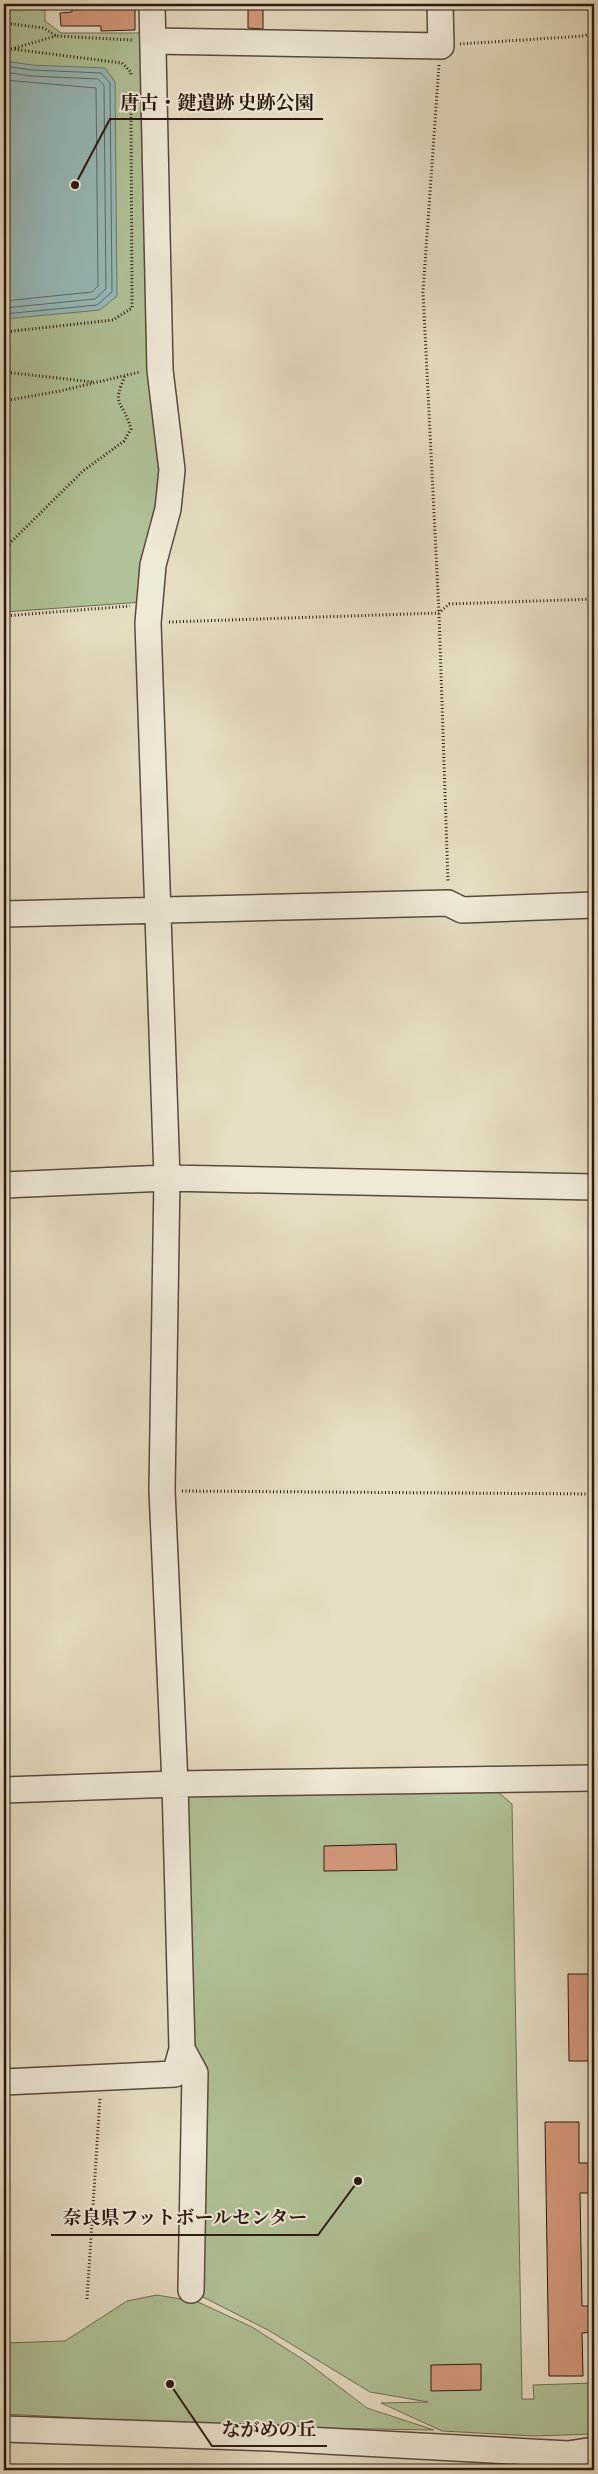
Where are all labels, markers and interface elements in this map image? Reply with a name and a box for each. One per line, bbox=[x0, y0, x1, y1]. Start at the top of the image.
callout: 唐古・鍵遺跡 史跡公園 bbox=[110, 85, 323, 119]
text: 唐古・鍵遺跡 史跡公園 bbox=[120, 91, 314, 115]
callout: 奈良県フットボールセンター bbox=[51, 2201, 318, 2235]
text: 奈良県フットボールセンター bbox=[63, 2206, 307, 2230]
callout: ながめの丘 bbox=[212, 2412, 327, 2446]
text: ながめの丘 bbox=[221, 2418, 317, 2442]

